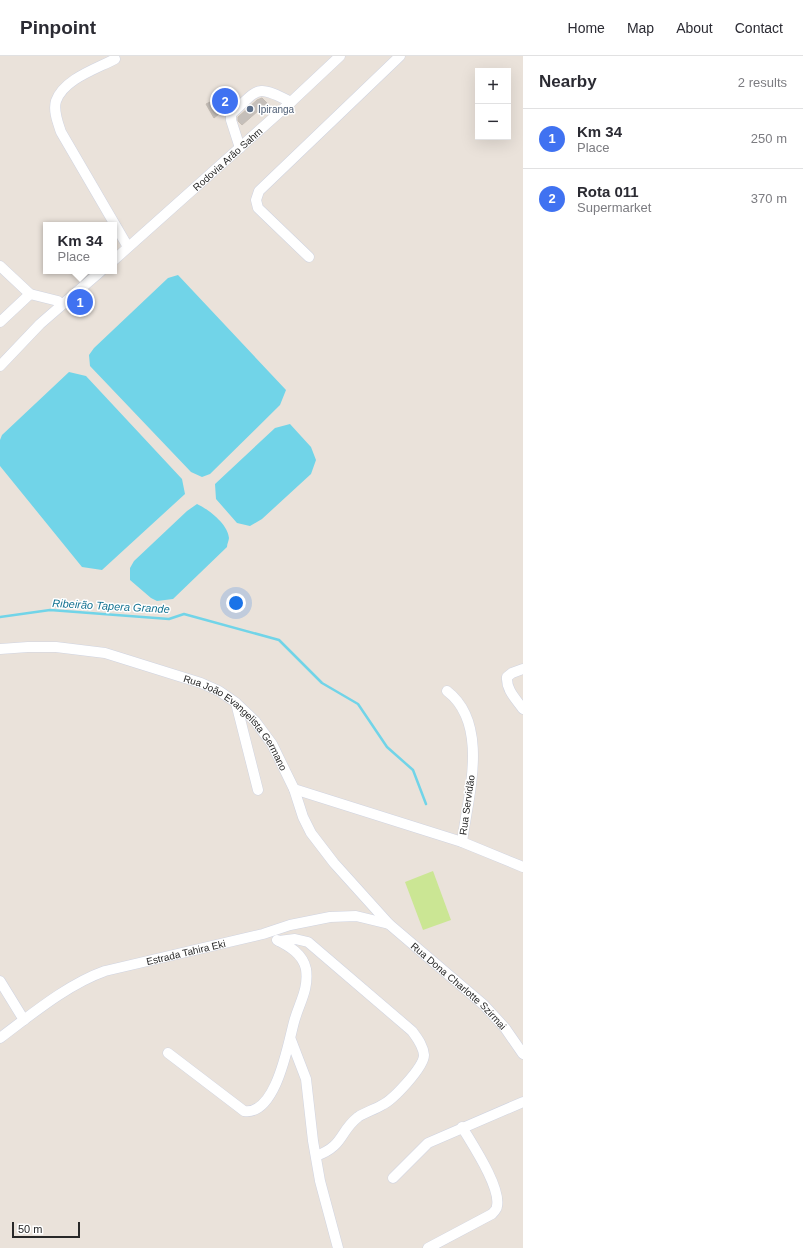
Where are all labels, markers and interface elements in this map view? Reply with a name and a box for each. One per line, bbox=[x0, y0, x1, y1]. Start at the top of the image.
text: Pinpoint bbox=[20, 17, 96, 38]
text: Home bbox=[568, 20, 605, 36]
text: Map bbox=[627, 20, 654, 36]
text: About bbox=[676, 20, 713, 36]
text: Contact bbox=[735, 20, 783, 36]
map controls bbox=[475, 68, 511, 140]
button: + bbox=[475, 68, 511, 104]
text: Nearby bbox=[539, 72, 597, 91]
text: 2 results bbox=[738, 75, 787, 90]
pin: 2 bbox=[212, 86, 238, 116]
marker: Ipiranga bbox=[245, 104, 255, 114]
place label: Ipiranga bbox=[258, 104, 295, 115]
button: − bbox=[475, 104, 511, 140]
text: Km 34 bbox=[577, 123, 622, 140]
street label: Rodovia Arão Sahm bbox=[191, 125, 264, 193]
text: 1 bbox=[548, 131, 556, 146]
text: 250 m bbox=[751, 131, 787, 146]
text: Place bbox=[577, 140, 610, 155]
text: Rota 011 bbox=[577, 183, 639, 200]
text: 2 bbox=[548, 191, 556, 206]
text: 370 m bbox=[751, 191, 787, 206]
text: Supermarket bbox=[577, 200, 651, 215]
popup bbox=[43, 222, 117, 274]
text: Km 34 bbox=[57, 232, 103, 249]
text: Place bbox=[57, 249, 90, 264]
pin: 1 bbox=[67, 287, 93, 317]
your location bbox=[226, 593, 246, 613]
water label: Ribeirão Tapera Grande bbox=[52, 597, 170, 615]
street label: Rua João Evangelista Germano bbox=[182, 672, 290, 773]
street label: Rua Servidão bbox=[457, 774, 477, 836]
street label: Estrada Tahira Eki bbox=[145, 937, 226, 967]
street label: Rua Dona Charlotte Szirmai bbox=[409, 940, 509, 1031]
scale bar bbox=[12, 1220, 80, 1239]
text: 50 m bbox=[18, 1223, 42, 1235]

